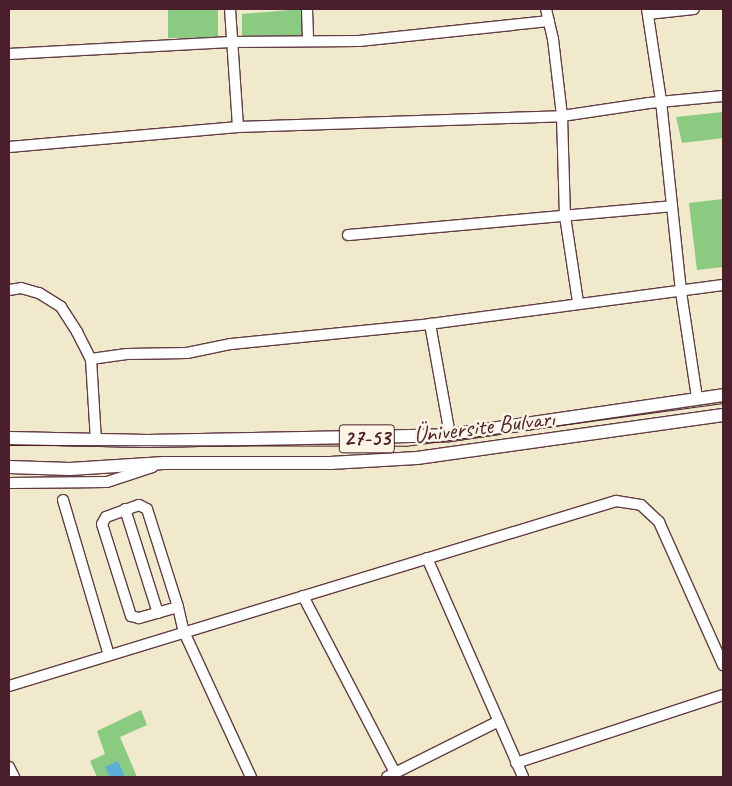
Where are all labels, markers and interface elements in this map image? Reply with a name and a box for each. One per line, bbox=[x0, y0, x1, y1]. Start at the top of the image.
street label: Üniversite Bulvarı bbox=[412, 404, 556, 450]
road number: 27-53 bbox=[338, 419, 396, 458]

